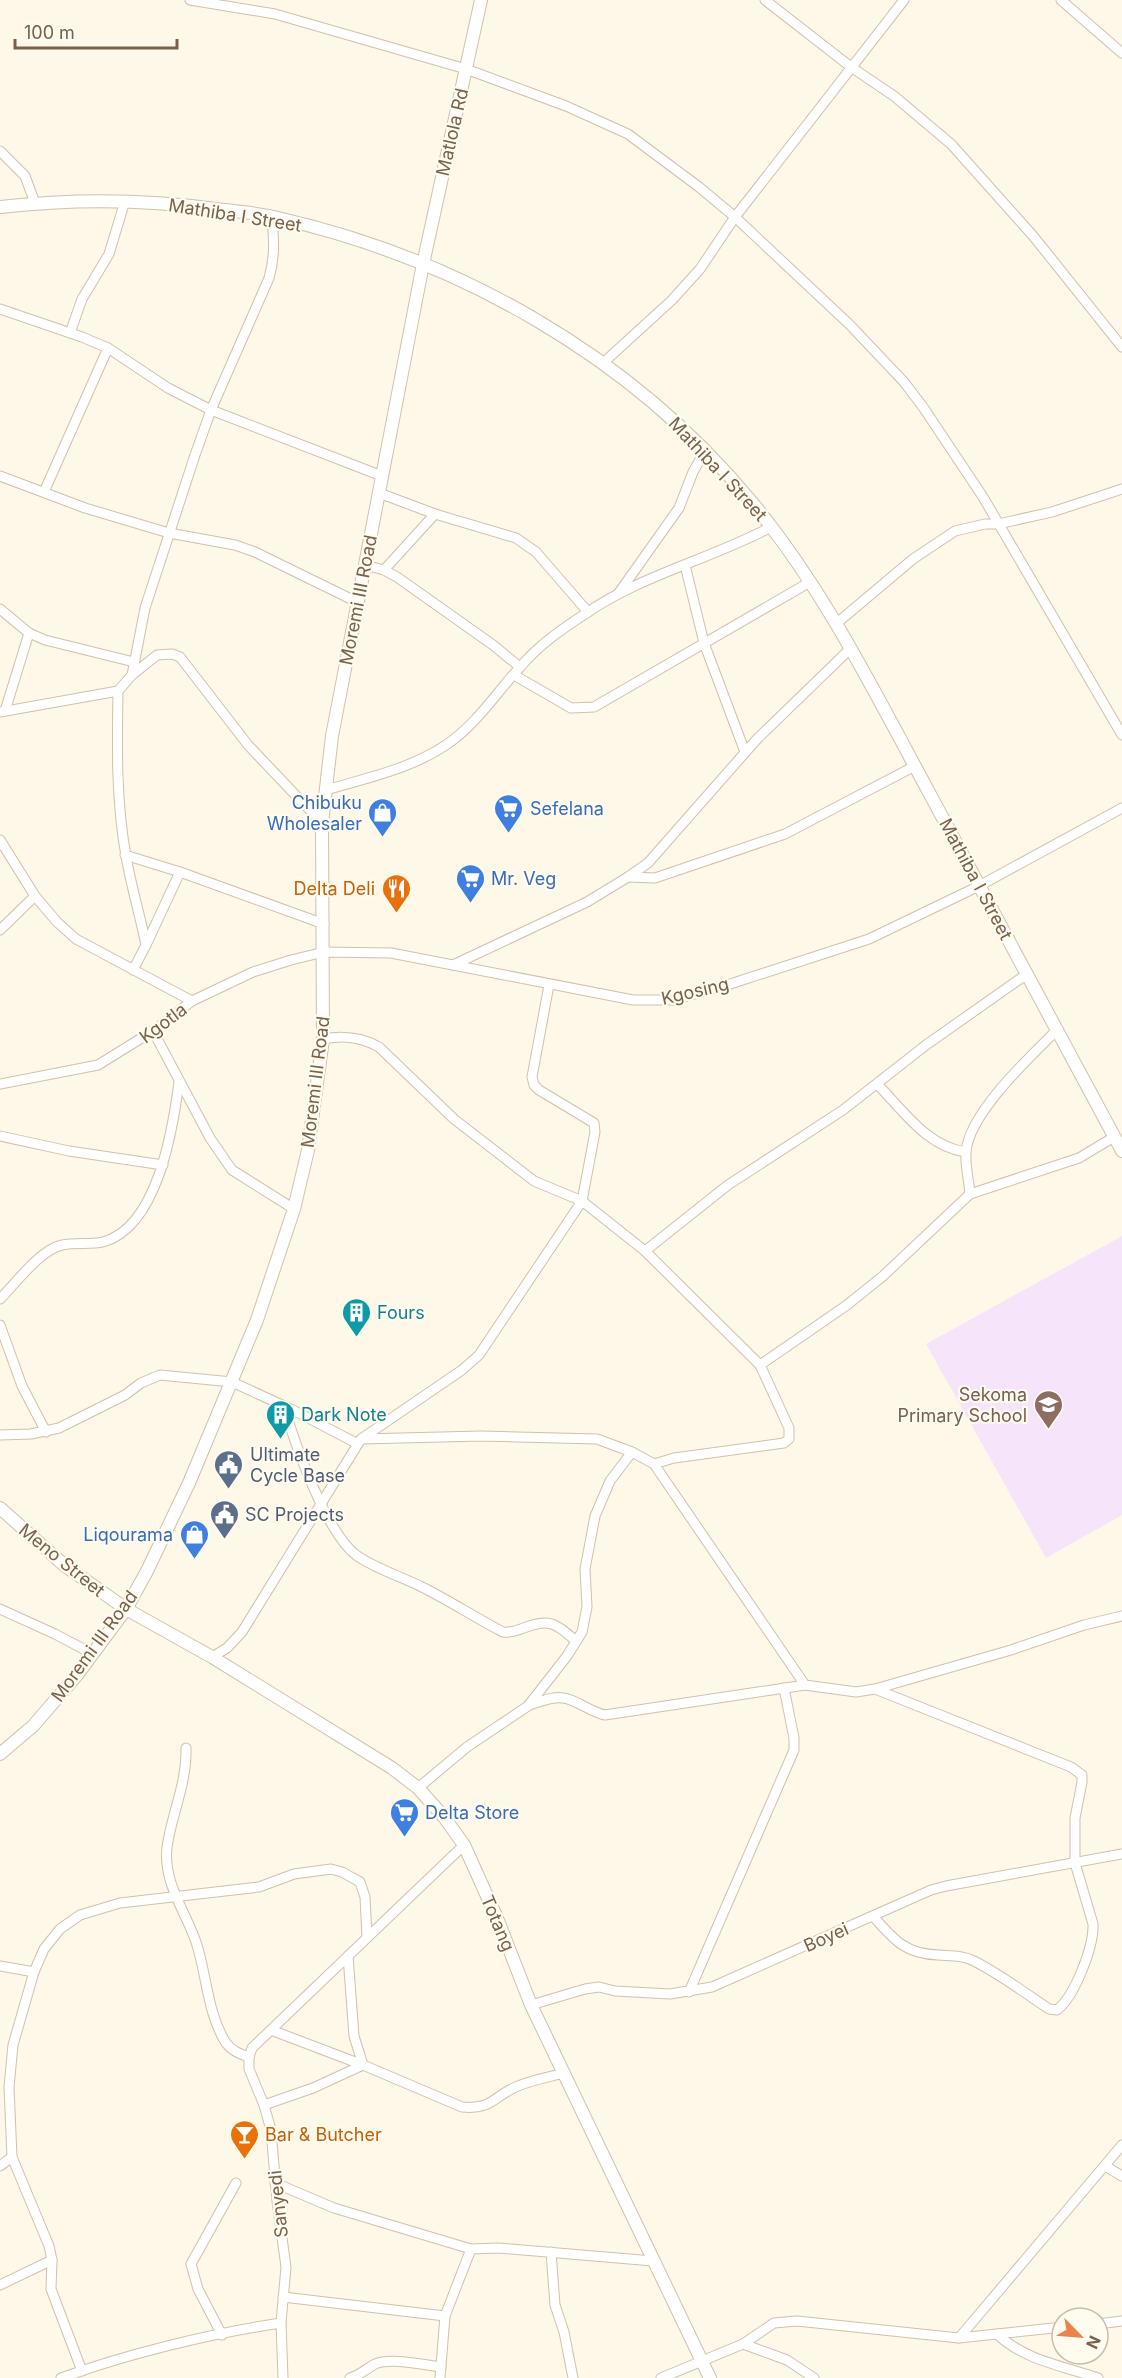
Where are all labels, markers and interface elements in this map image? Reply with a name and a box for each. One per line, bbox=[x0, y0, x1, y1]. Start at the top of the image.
scale bar bbox=[15, 12, 177, 50]
text: 100 m bbox=[24, 22, 75, 43]
street label: Matlola Rd bbox=[432, 86, 472, 178]
street label: Mathiba I Street bbox=[167, 194, 303, 236]
street label: Mathiba I Street bbox=[665, 413, 772, 525]
street label: Moremi III Road bbox=[335, 533, 381, 667]
place label: Chibuku Wholesaler bbox=[267, 792, 362, 834]
supermarket icon: Sefelana bbox=[493, 792, 525, 834]
shop icon: Chibuku Wholesaler bbox=[367, 796, 399, 838]
place label: Sefelana bbox=[530, 798, 604, 819]
street label: Mathiba I Street bbox=[935, 815, 1017, 943]
supermarket icon: Mr. Veg bbox=[454, 862, 486, 904]
place label: Mr. Veg bbox=[491, 868, 556, 889]
restaurant icon: Delta Deli bbox=[380, 872, 412, 914]
place label: Delta Deli bbox=[294, 878, 375, 899]
street label: Kgosing bbox=[659, 973, 731, 1009]
street label: Kgotla bbox=[135, 998, 191, 1048]
street label: Moremi III Road bbox=[297, 1015, 333, 1149]
building icon: Fours bbox=[340, 1296, 372, 1338]
place label: Fours bbox=[377, 1302, 425, 1323]
place label: Sekoma Primary School bbox=[898, 1384, 1027, 1426]
school or university icon: Sekoma Primary School bbox=[1032, 1388, 1064, 1430]
building icon: Dark Note bbox=[264, 1398, 296, 1440]
place label: Dark Note bbox=[301, 1404, 387, 1425]
place label: Ultimate Cycle Base bbox=[250, 1444, 345, 1486]
public building icon: Ultimate Cycle Base bbox=[213, 1448, 245, 1490]
public building icon: SC Projects bbox=[208, 1498, 240, 1540]
place label: SC Projects bbox=[245, 1504, 344, 1525]
shop icon: Liqourama bbox=[178, 1518, 210, 1560]
street label: Meno Street bbox=[15, 1519, 109, 1601]
place label: Liqourama bbox=[83, 1524, 173, 1545]
street label: Moremi III Road bbox=[47, 1586, 141, 1706]
supermarket icon: Delta Store bbox=[388, 1796, 420, 1838]
place label: Delta Store bbox=[425, 1802, 519, 1823]
street label: Totang bbox=[477, 1892, 519, 1954]
street label: Boyei bbox=[800, 1918, 852, 1956]
bar icon: Bar & Butcher bbox=[228, 2118, 260, 2160]
place label: Bar & Butcher bbox=[265, 2124, 382, 2145]
street label: Sanyedi bbox=[264, 2169, 292, 2239]
north arrow bbox=[1050, 2306, 1110, 2366]
text: N bbox=[1082, 2333, 1105, 2352]

